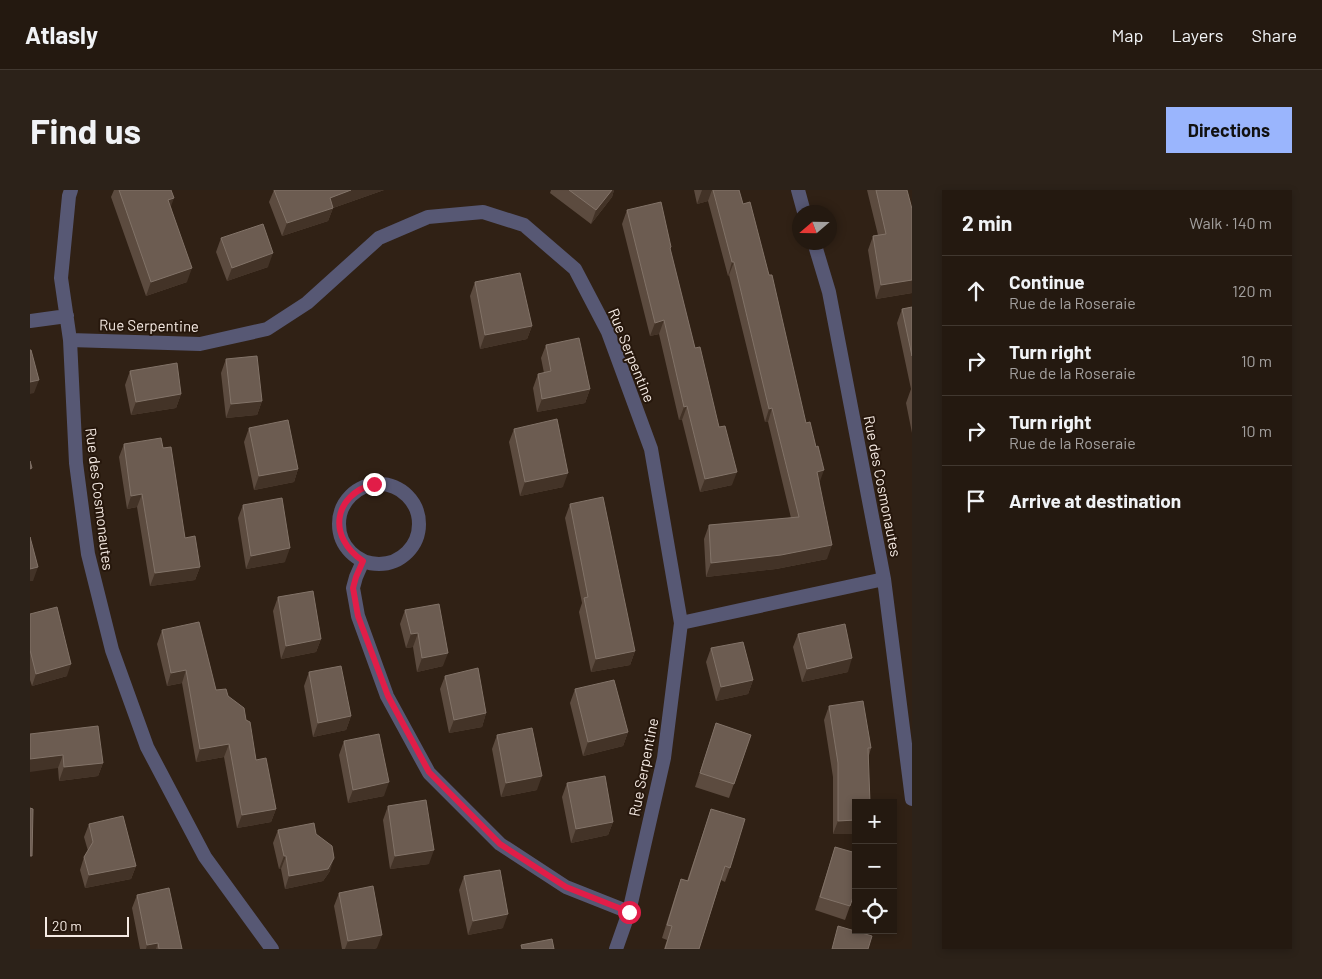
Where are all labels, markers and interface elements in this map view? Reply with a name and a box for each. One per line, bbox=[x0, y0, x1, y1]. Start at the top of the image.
text: Atlasly bbox=[25, 20, 98, 49]
text: Map bbox=[1111, 24, 1143, 46]
text: Layers bbox=[1171, 24, 1224, 46]
text: Share bbox=[1252, 24, 1297, 46]
button: Directions bbox=[1166, 107, 1292, 153]
text: Find us bbox=[30, 109, 141, 151]
north arrow bbox=[792, 205, 837, 250]
text: 2 min bbox=[962, 210, 1012, 235]
text: Walk · 140 m bbox=[1189, 213, 1272, 232]
text: Continue bbox=[1009, 270, 1085, 293]
icon: ahead bbox=[962, 277, 990, 305]
text: 120 m bbox=[1232, 281, 1272, 300]
text: Rue de la Roseraie bbox=[1009, 293, 1136, 312]
street label: Rue Serpentine bbox=[605, 305, 659, 405]
street label: Rue Serpentine bbox=[99, 315, 199, 335]
text: Turn right bbox=[1009, 340, 1091, 363]
icon: right bbox=[962, 347, 990, 375]
text: 10 m bbox=[1241, 351, 1272, 370]
text: Rue de la Roseraie bbox=[1009, 363, 1136, 382]
text: Turn right bbox=[1009, 410, 1091, 433]
street label: Rue des Cosmonautes bbox=[860, 414, 906, 558]
icon: right bbox=[962, 417, 990, 445]
text: 10 m bbox=[1241, 421, 1272, 440]
street label: Rue des Cosmonautes bbox=[82, 427, 118, 571]
text: Rue de la Roseraie bbox=[1009, 433, 1136, 452]
route end bbox=[363, 473, 386, 496]
icon: arrive bbox=[962, 487, 990, 515]
text: Arrive at destination bbox=[1009, 489, 1181, 512]
street label: Rue Serpentine bbox=[625, 716, 661, 818]
map controls bbox=[852, 799, 897, 934]
button: + bbox=[852, 799, 897, 844]
button: − bbox=[852, 844, 897, 889]
button: locate bbox=[852, 889, 897, 934]
route start bbox=[618, 901, 641, 924]
scale bar bbox=[45, 914, 129, 937]
text: 20 m bbox=[52, 917, 82, 934]

